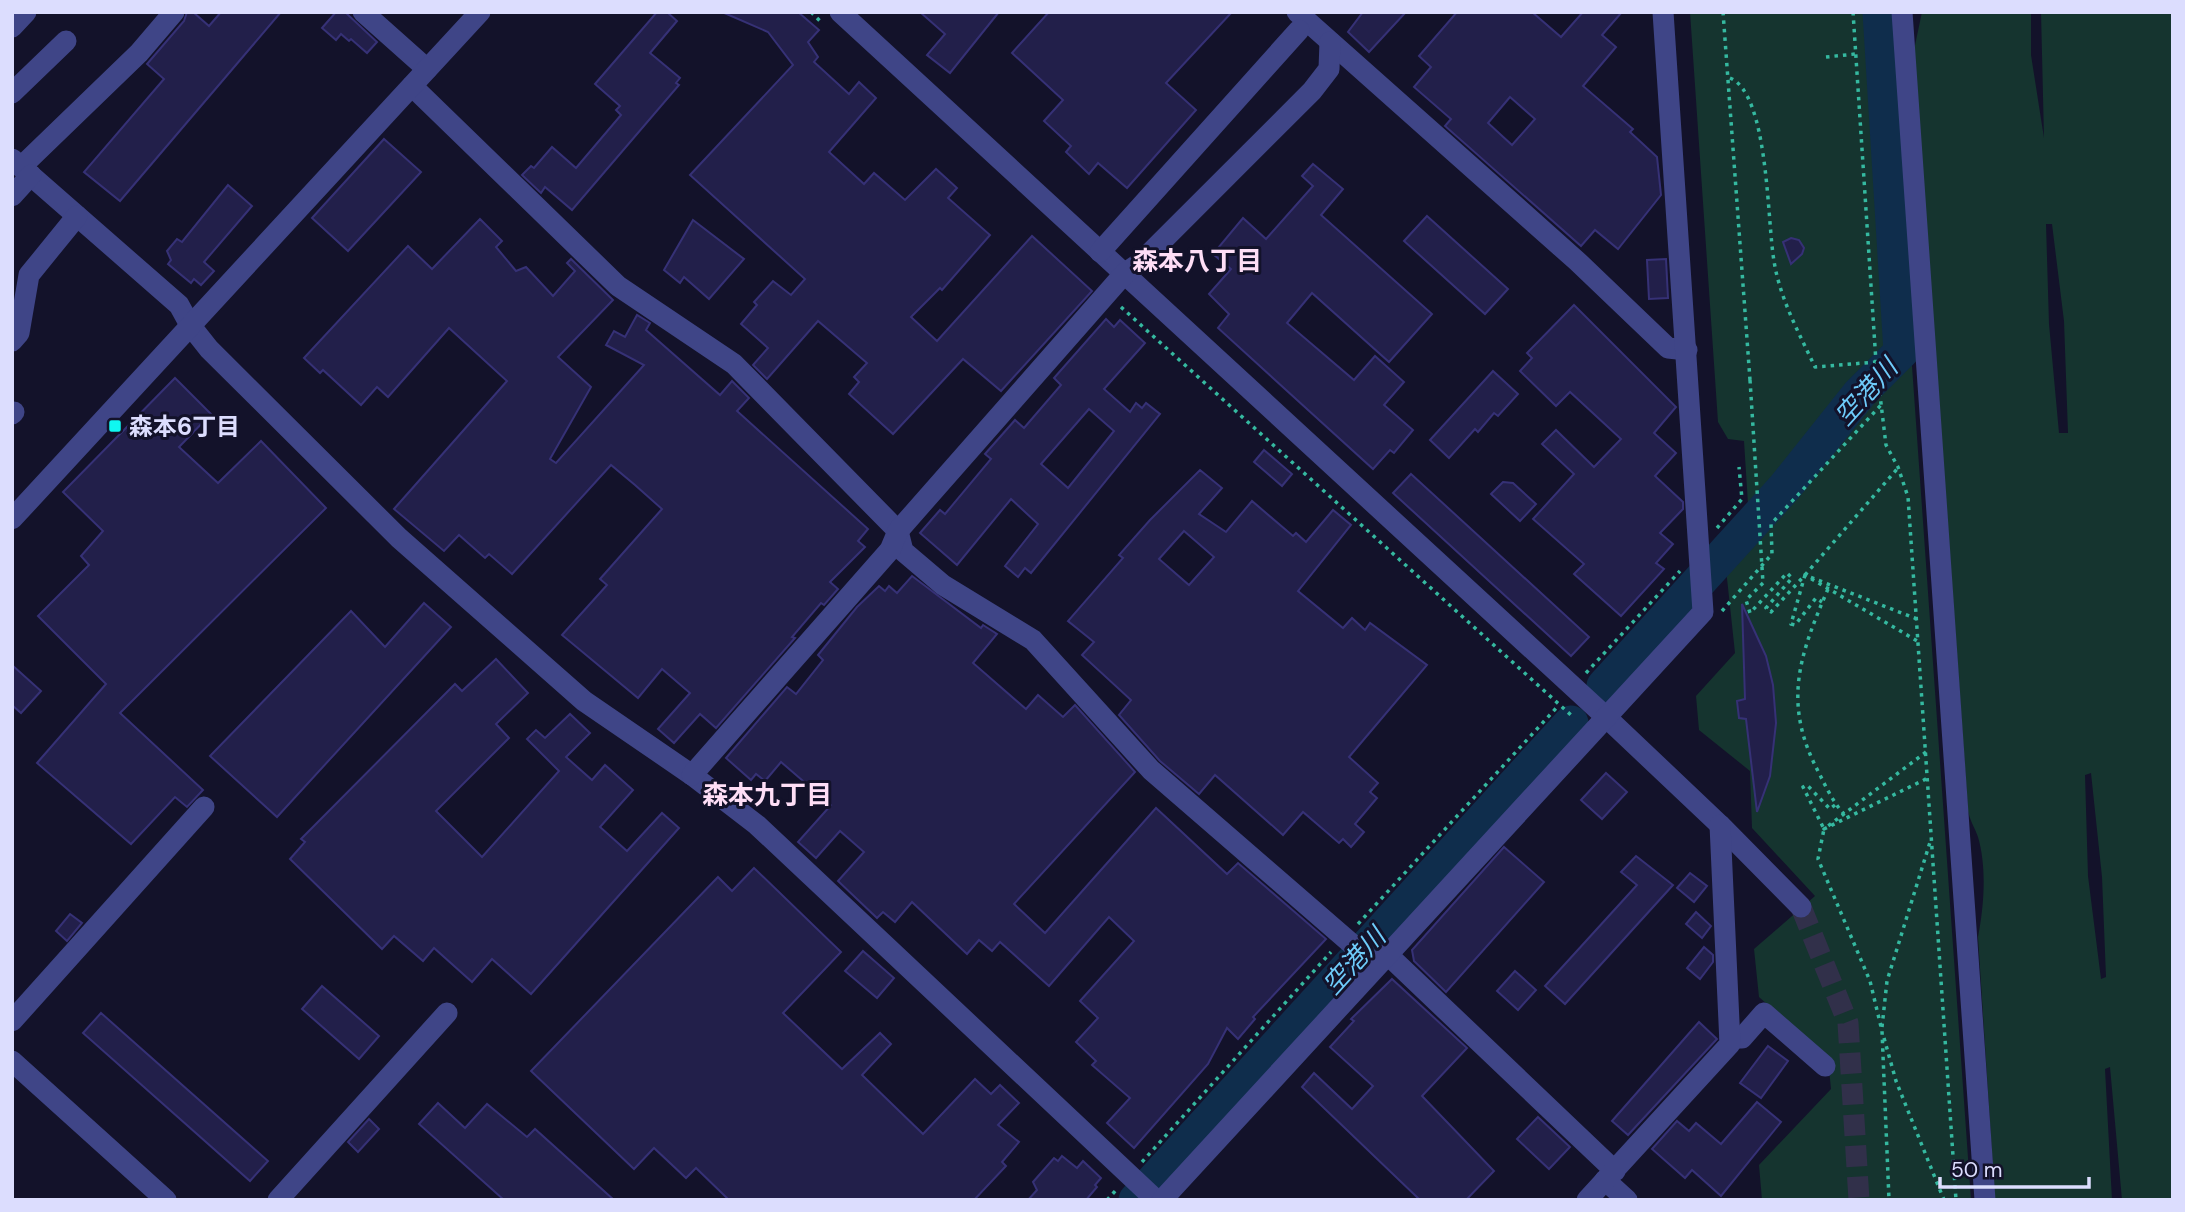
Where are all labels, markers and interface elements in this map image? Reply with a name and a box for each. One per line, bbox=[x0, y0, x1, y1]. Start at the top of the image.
district label: 森本八丁目 bbox=[1132, 244, 1262, 278]
water label: 空港川 bbox=[1827, 349, 1907, 432]
place label: 森本6丁目 bbox=[129, 411, 240, 442]
marker: 森本6丁目 bbox=[107, 418, 123, 434]
district label: 森本九丁目 bbox=[702, 778, 832, 812]
water label: 空港川 bbox=[1315, 918, 1395, 1001]
scale bar bbox=[1940, 1146, 2089, 1190]
text: 50 m bbox=[1951, 1156, 2002, 1184]

